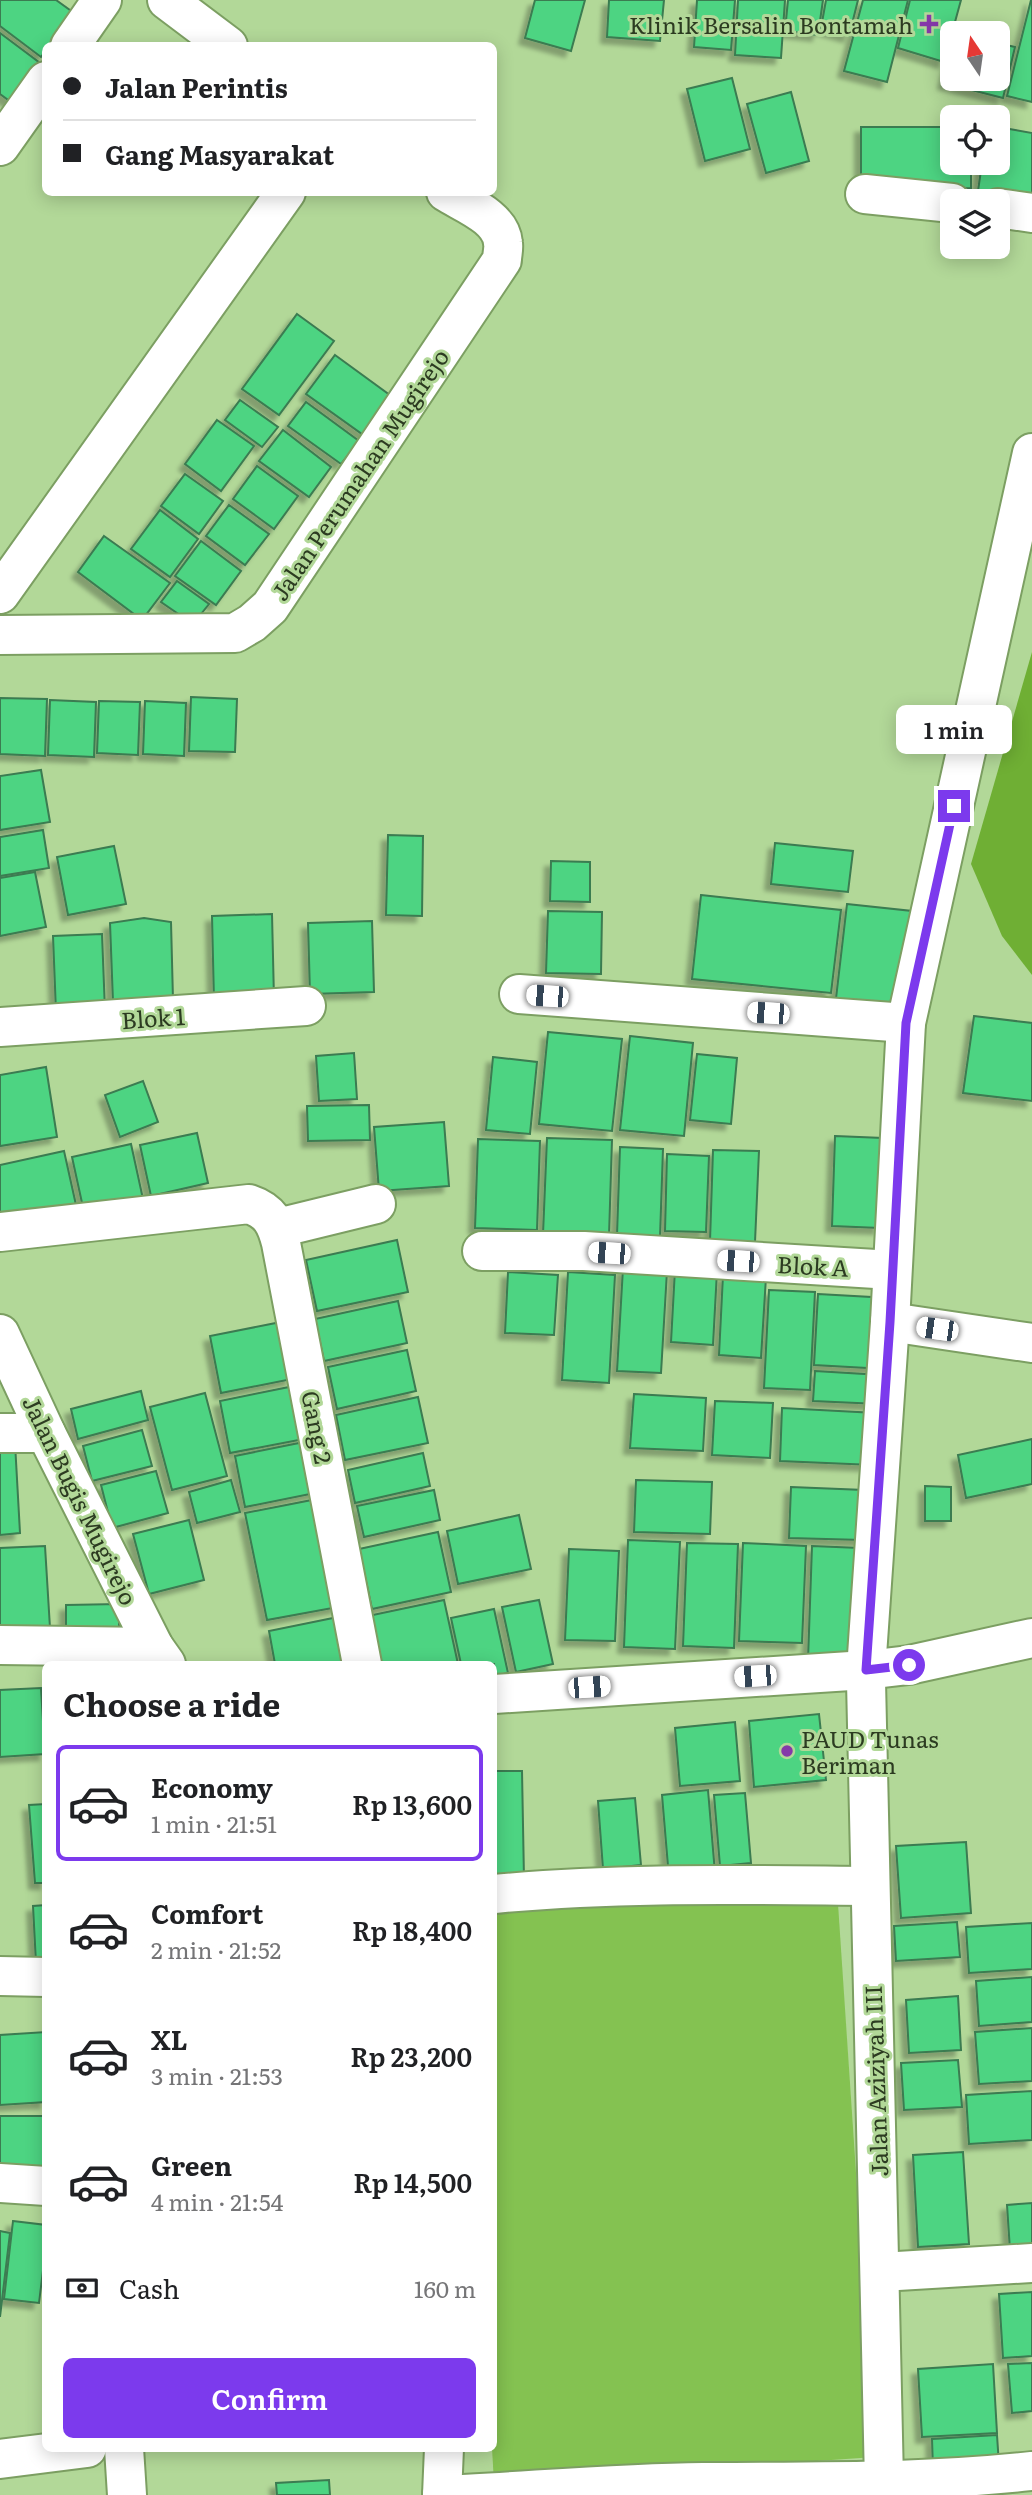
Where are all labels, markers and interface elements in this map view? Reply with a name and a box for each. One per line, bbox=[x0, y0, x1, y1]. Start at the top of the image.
place label: Klinik Bersalin Bontamah bbox=[629, 7, 913, 41]
marker: Klinik Bersalin Bontamah bbox=[919, 14, 939, 34]
north arrow bbox=[940, 21, 1010, 91]
map controls bbox=[940, 21, 1010, 259]
text: Jalan Perintis bbox=[105, 67, 288, 106]
button: locate bbox=[940, 105, 1010, 175]
text: Gang Masyarakat bbox=[105, 134, 334, 173]
button: layers bbox=[940, 189, 1010, 259]
street label: Jalan Perumahan Mugirejo bbox=[262, 341, 456, 607]
callout: 1 min bbox=[896, 704, 1012, 754]
text: 1 min bbox=[924, 712, 984, 746]
route end bbox=[938, 790, 970, 822]
car bbox=[526, 984, 569, 1008]
street label: Blok 1 bbox=[120, 998, 186, 1036]
car bbox=[747, 1001, 790, 1025]
car bbox=[588, 1241, 631, 1265]
street label: Blok A bbox=[777, 1246, 850, 1284]
car bbox=[717, 1249, 760, 1273]
car bbox=[915, 1316, 960, 1342]
street label: Gang 2 bbox=[294, 1388, 342, 1466]
street label: Jalan Bugis Mugirejo bbox=[15, 1389, 147, 1611]
route start bbox=[893, 1649, 925, 1681]
car bbox=[734, 1664, 777, 1688]
car bbox=[568, 1675, 611, 1699]
text: Choose a ride bbox=[63, 1679, 280, 1727]
place label: PAUD Tunas Beriman bbox=[801, 1721, 939, 1781]
marker: PAUD Tunas Beriman bbox=[779, 1743, 795, 1759]
text: Economy bbox=[151, 1767, 273, 1806]
icon: car bbox=[67, 1772, 130, 1835]
text: Rp 13,600 bbox=[352, 1784, 472, 1823]
text: 1 min · 21:51 bbox=[151, 1806, 277, 1840]
text: Comfort bbox=[151, 1893, 263, 1932]
icon: car bbox=[67, 1898, 130, 1961]
text: Rp 18,400 bbox=[352, 1910, 472, 1949]
text: 2 min · 21:52 bbox=[151, 1932, 281, 1966]
street label: Jalan Aziziyah III bbox=[855, 1985, 895, 2177]
text: XL bbox=[151, 2019, 188, 2058]
icon: car bbox=[67, 2024, 130, 2087]
text: Rp 23,200 bbox=[350, 2036, 472, 2075]
text: 3 min · 21:53 bbox=[151, 2058, 283, 2092]
text: Green bbox=[151, 2145, 232, 2184]
icon: car bbox=[67, 2150, 130, 2213]
text: Rp 14,500 bbox=[353, 2162, 472, 2201]
text: 4 min · 21:54 bbox=[151, 2184, 283, 2218]
text: Cash bbox=[119, 2268, 180, 2307]
icon: cash bbox=[63, 2269, 101, 2307]
text: 160 m bbox=[414, 2271, 476, 2305]
button: Confirm bbox=[63, 2358, 476, 2438]

